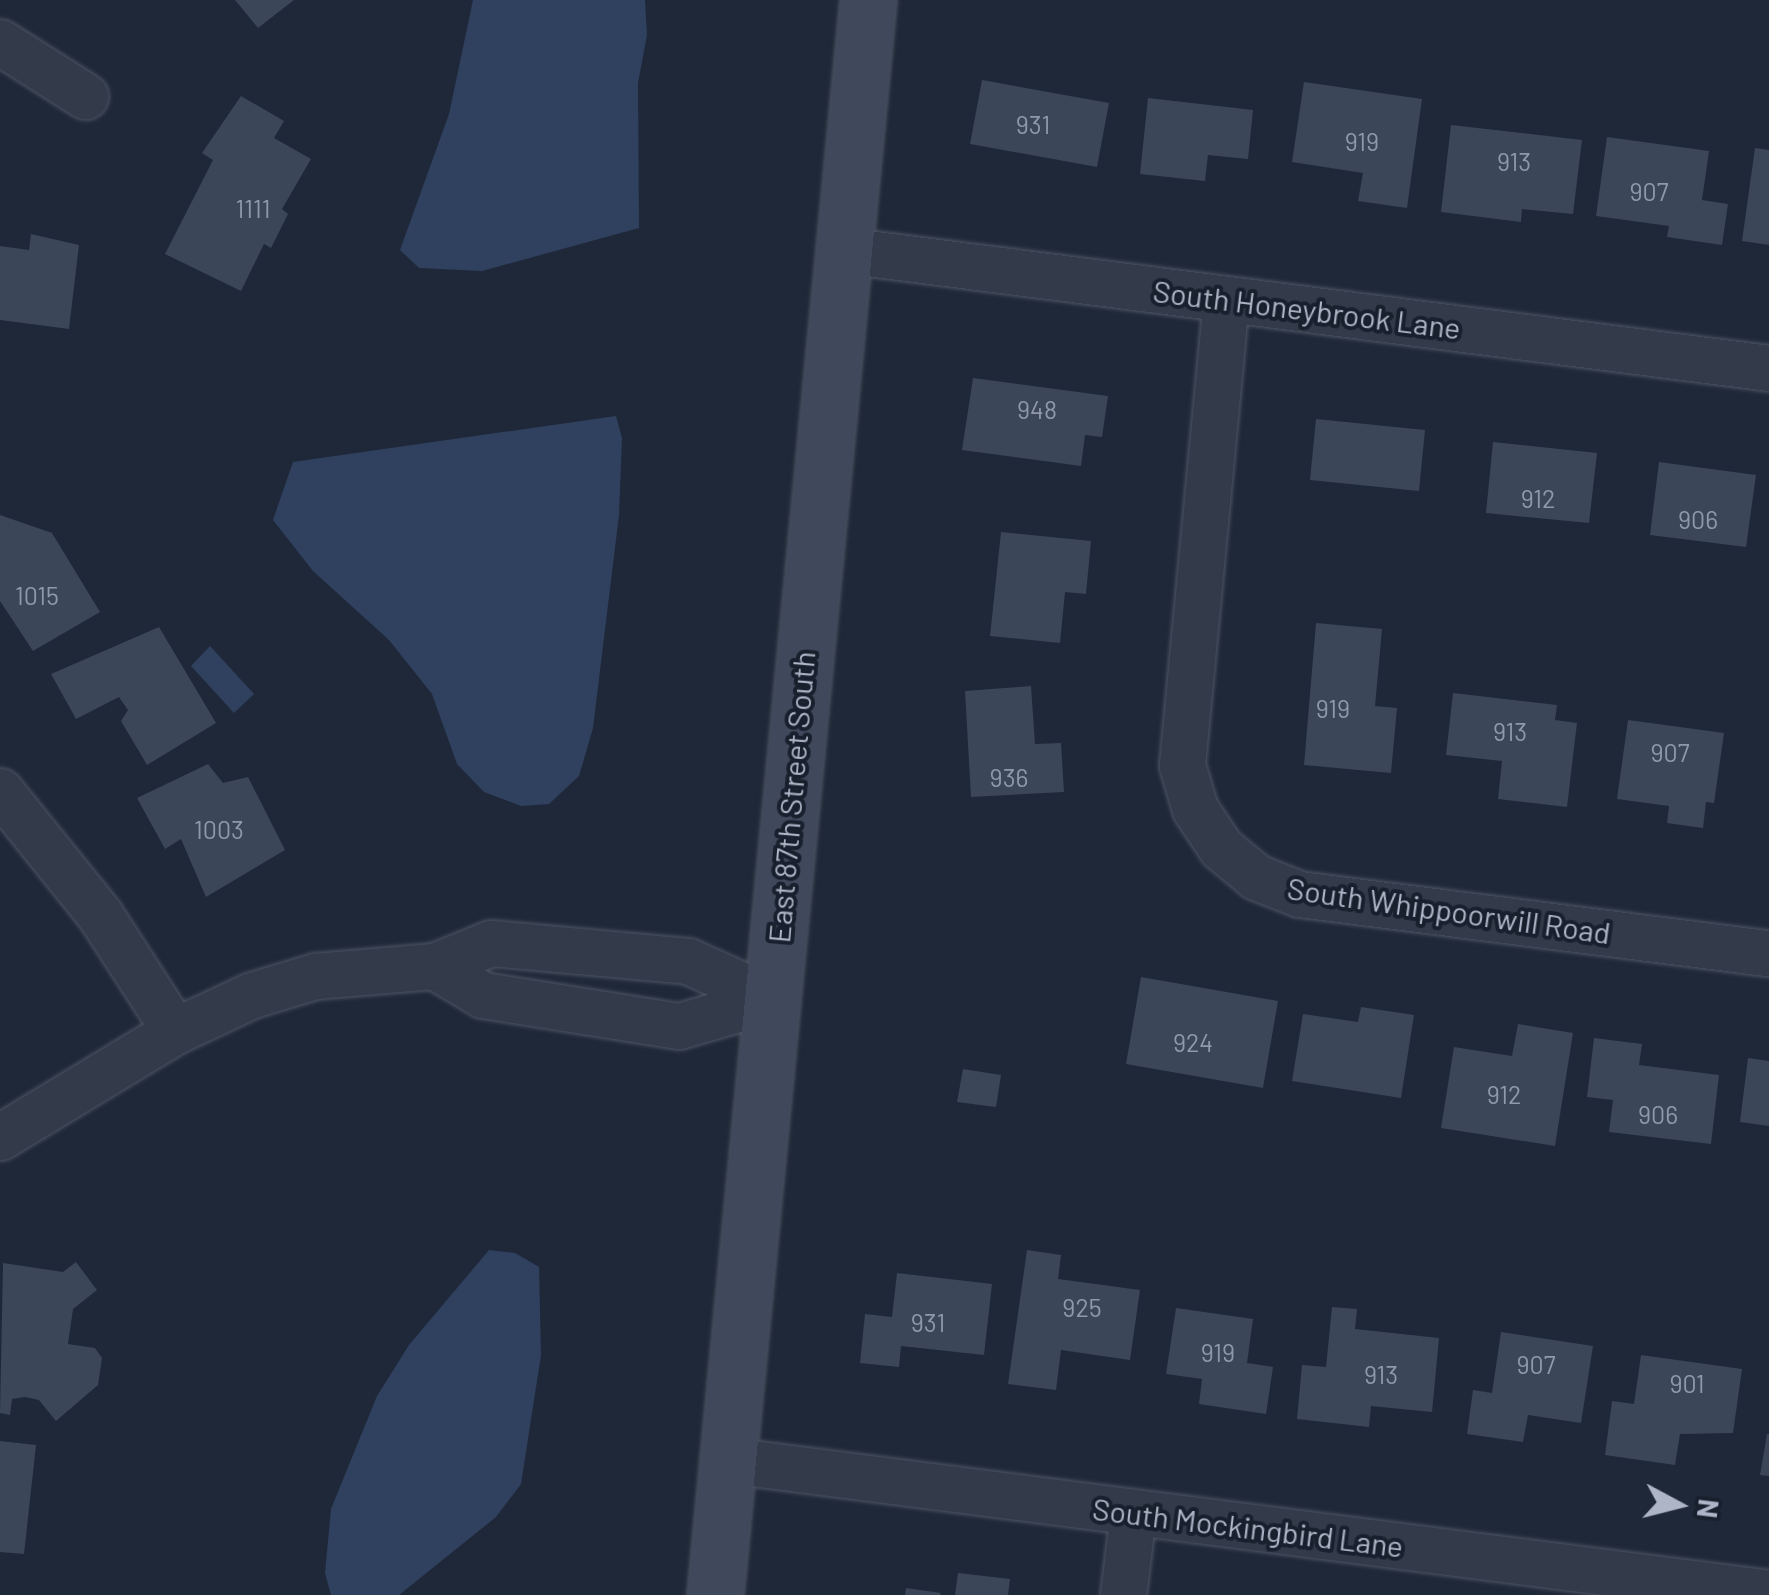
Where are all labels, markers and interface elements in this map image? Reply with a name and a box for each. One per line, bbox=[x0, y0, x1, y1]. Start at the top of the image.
house number: 931 bbox=[1016, 109, 1050, 139]
house number: 919 bbox=[1345, 126, 1379, 156]
house number: 913 bbox=[1497, 146, 1531, 176]
house number: 907 bbox=[1630, 176, 1668, 206]
house number: 1111 bbox=[235, 193, 271, 223]
street label: South Honeybrook Lane bbox=[1151, 272, 1463, 346]
house number: 948 bbox=[1017, 394, 1057, 424]
house number: 912 bbox=[1521, 483, 1555, 513]
house number: 906 bbox=[1678, 504, 1718, 534]
house number: 1015 bbox=[15, 580, 59, 610]
street label: East 87th Street South bbox=[760, 650, 822, 944]
house number: 919 bbox=[1316, 693, 1350, 723]
house number: 913 bbox=[1493, 716, 1527, 746]
house number: 907 bbox=[1651, 737, 1689, 767]
house number: 936 bbox=[990, 762, 1028, 792]
house number: 1003 bbox=[194, 814, 244, 844]
street label: South Whippoorwill Road bbox=[1285, 869, 1613, 951]
house number: 924 bbox=[1173, 1027, 1213, 1057]
house number: 912 bbox=[1487, 1079, 1521, 1109]
house number: 906 bbox=[1638, 1099, 1678, 1129]
house number: 925 bbox=[1062, 1292, 1102, 1322]
house number: 931 bbox=[911, 1307, 945, 1337]
house number: 919 bbox=[1201, 1337, 1235, 1367]
house number: 907 bbox=[1517, 1349, 1555, 1379]
house number: 913 bbox=[1364, 1359, 1398, 1389]
house number: 901 bbox=[1669, 1368, 1705, 1398]
north arrow bbox=[1629, 1455, 1729, 1555]
street label: South Mockingbird Lane bbox=[1091, 1490, 1405, 1564]
text: N bbox=[1691, 1497, 1727, 1520]

